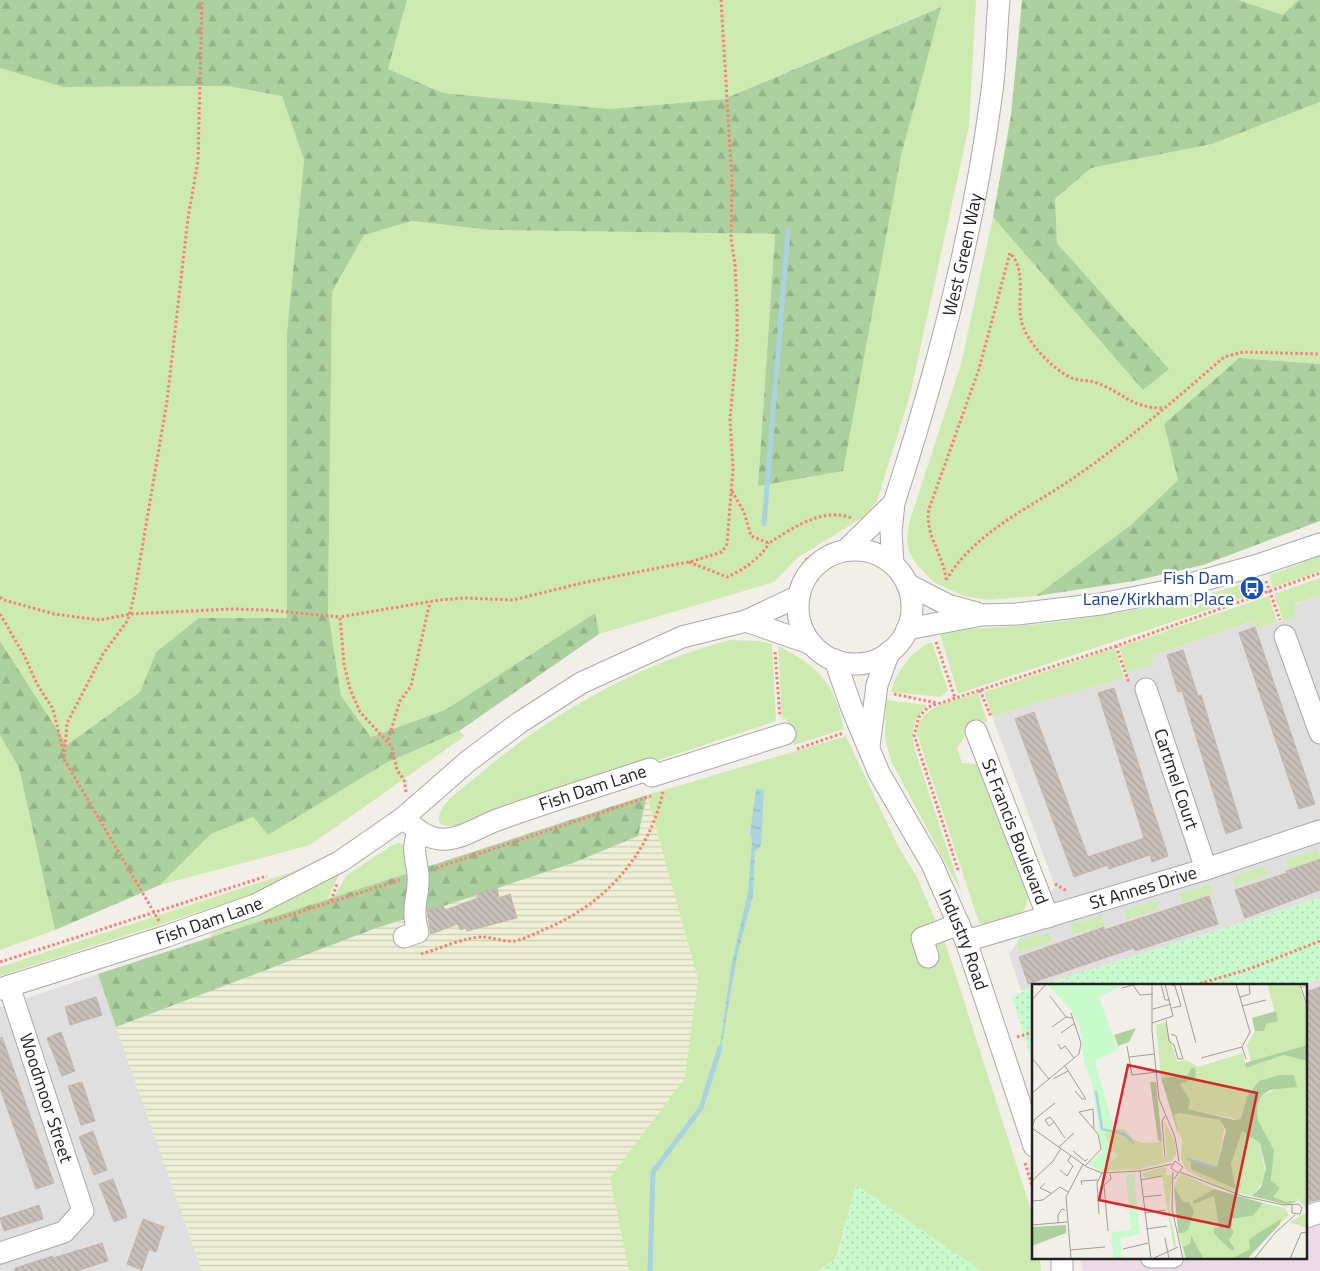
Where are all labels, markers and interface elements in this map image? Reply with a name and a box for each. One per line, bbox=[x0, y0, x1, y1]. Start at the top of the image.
street label: West Green Way bbox=[935, 190, 989, 319]
place label: Fish Dam Lane/Kirkham Place bbox=[1083, 564, 1234, 612]
bus stop icon: Fish Dam Lane/Kirkham Place bbox=[1239, 575, 1265, 601]
street label: Cartmel Court bbox=[1147, 725, 1206, 834]
street label: St Francis Boulevard bbox=[975, 755, 1056, 908]
street label: Fish Dam Lane bbox=[535, 757, 650, 818]
street label: St Annes Drive bbox=[1086, 859, 1200, 916]
street label: Industry Road bbox=[932, 885, 995, 994]
street label: Fish Dam Lane bbox=[152, 889, 267, 952]
inset map bbox=[1032, 984, 1308, 1258]
street label: Woodmoor Street bbox=[13, 1030, 80, 1167]

